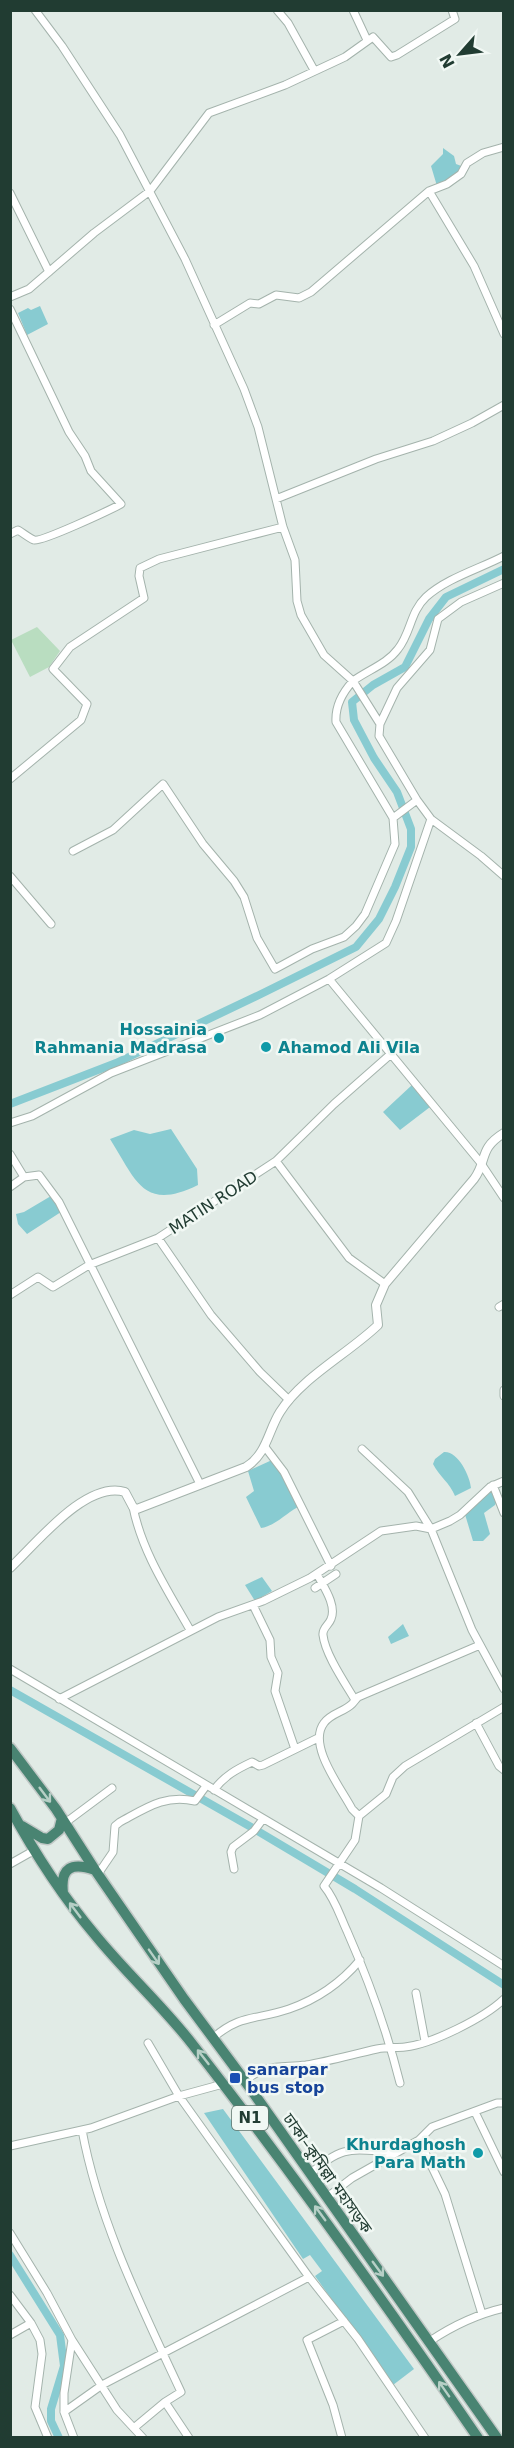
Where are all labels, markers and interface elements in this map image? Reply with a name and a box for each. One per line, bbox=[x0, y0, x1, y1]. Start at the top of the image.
north arrow bbox=[430, 24, 490, 84]
text: N bbox=[436, 50, 459, 71]
place label: Hossainia Rahmania Madrasa bbox=[35, 1020, 207, 1057]
marker: Hossainia Rahmania Madrasa bbox=[212, 1031, 226, 1045]
place label: Ahamod Ali Vila bbox=[278, 1038, 420, 1057]
marker: Ahamod Ali Vila bbox=[259, 1040, 273, 1054]
street label: MATIN ROAD bbox=[165, 1167, 261, 1238]
one-way arrow bbox=[39, 1787, 52, 1803]
one-way arrow bbox=[69, 1902, 82, 1918]
one-way arrow bbox=[148, 1948, 160, 1965]
one-way arrow bbox=[196, 2050, 209, 2066]
place label: sanarpar bus stop bbox=[247, 2060, 328, 2097]
marker: sanarpar bus stop bbox=[228, 2071, 242, 2085]
road number: N1 bbox=[232, 2106, 268, 2130]
street label: ঢাকা–কুমিল্লা মহাসড়ক bbox=[279, 2109, 377, 2238]
place label: Khurdaghosh Para Math bbox=[346, 2135, 466, 2172]
marker: Khurdaghosh Para Math bbox=[471, 2146, 485, 2160]
one-way arrow bbox=[314, 2205, 327, 2221]
one-way arrow bbox=[372, 2260, 384, 2276]
one-way arrow bbox=[438, 2382, 450, 2398]

